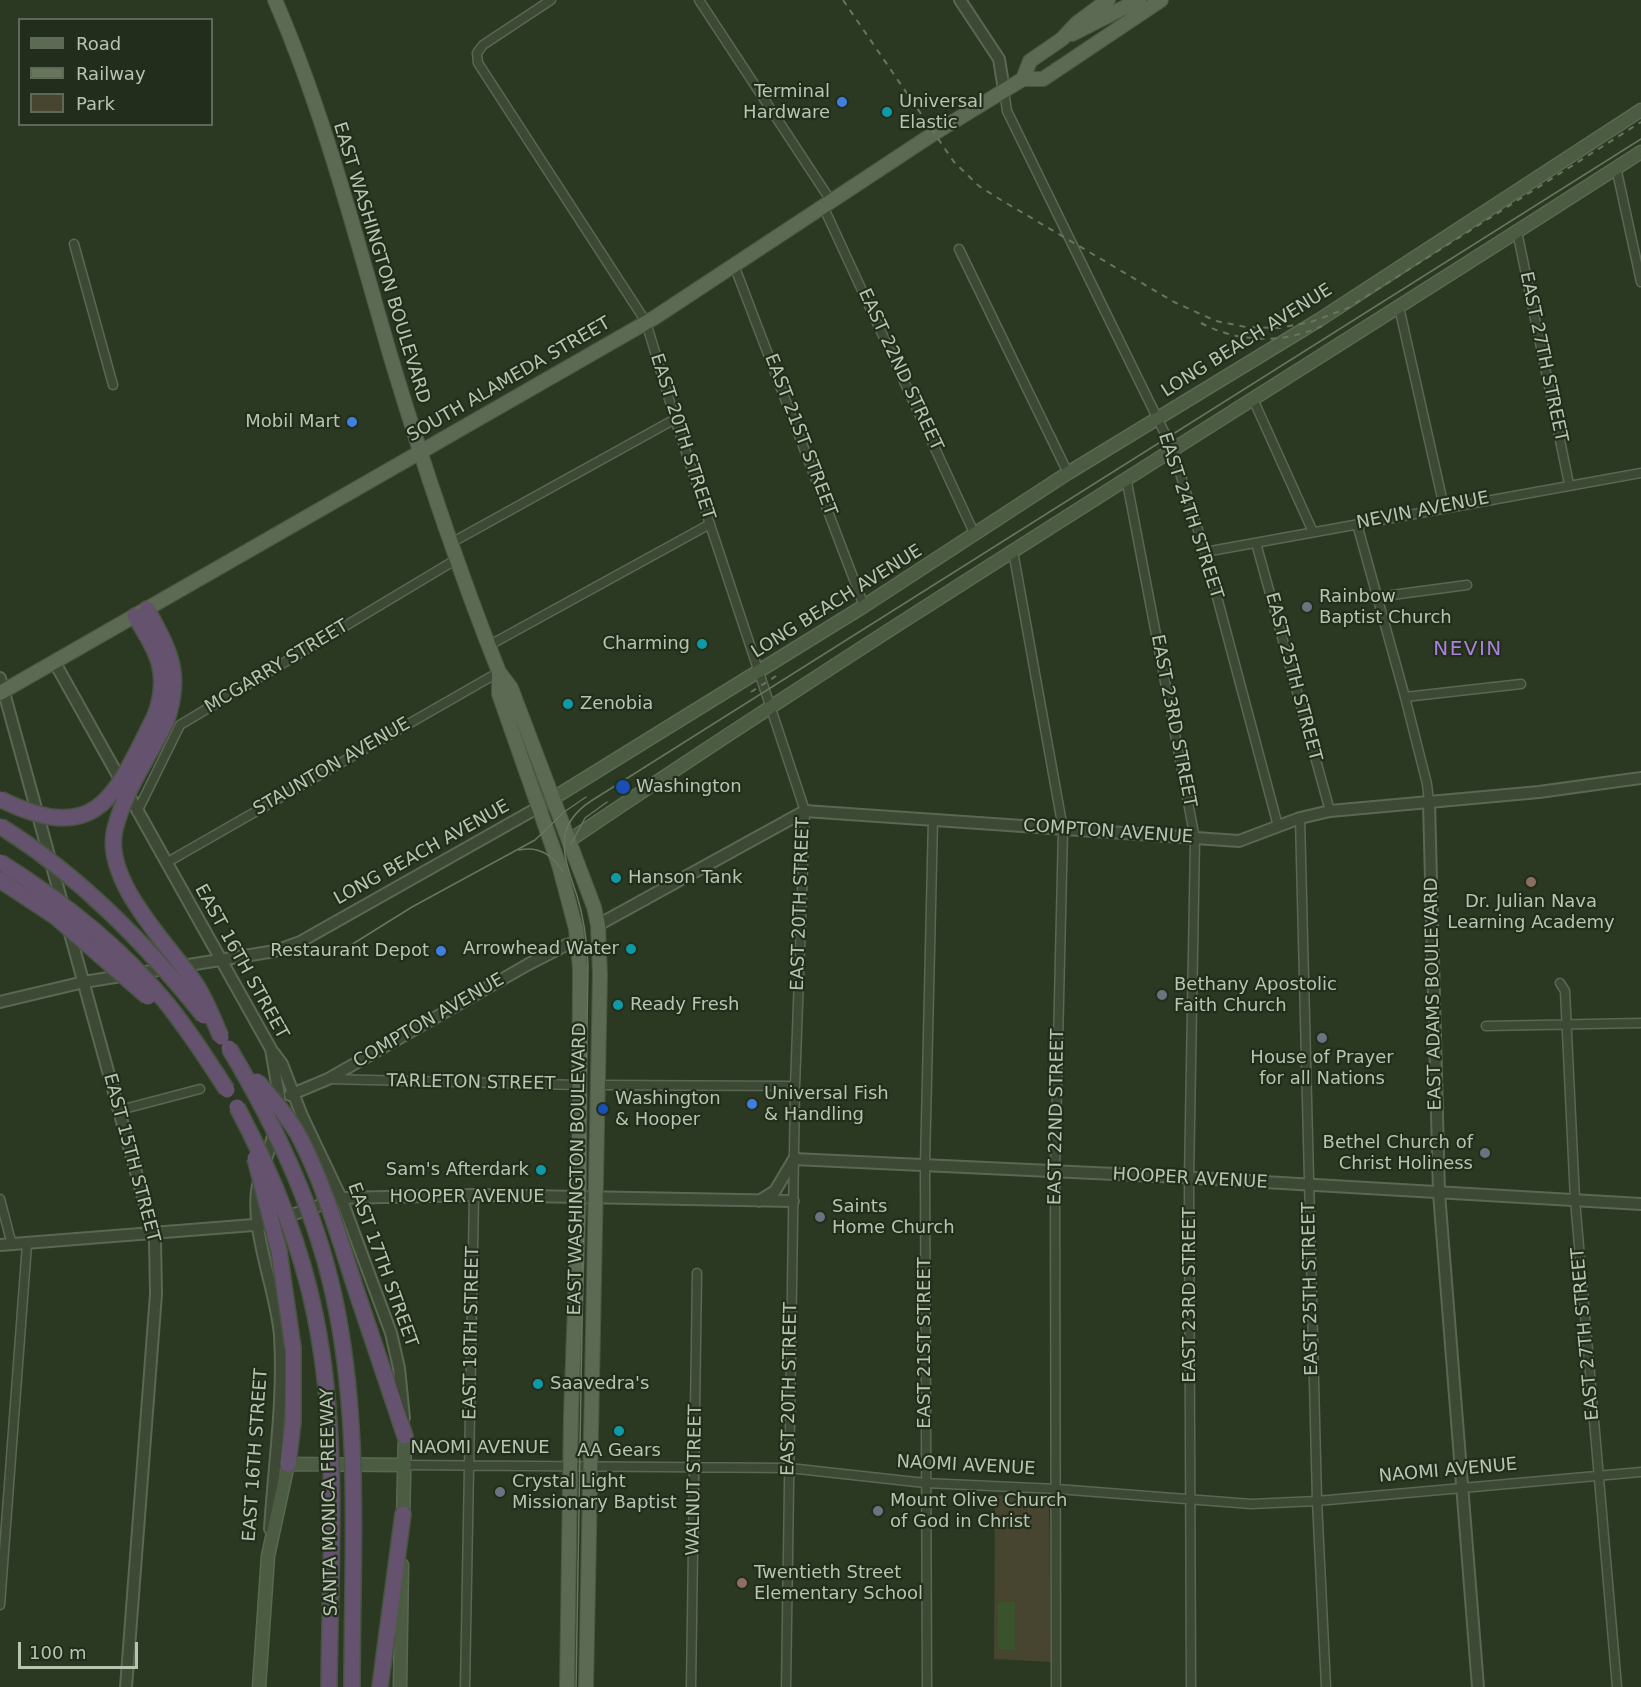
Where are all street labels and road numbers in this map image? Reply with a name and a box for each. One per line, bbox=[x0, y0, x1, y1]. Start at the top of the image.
street label: EAST WASHINGTON BOULEVARD bbox=[328, 120, 434, 406]
street label: EAST 27TH STREET bbox=[1514, 270, 1572, 444]
street label: LONG BEACH AVENUE bbox=[1158, 280, 1336, 402]
street label: EAST 22ND STREET bbox=[853, 285, 947, 455]
street label: SOUTH ALAMEDA STREET bbox=[403, 313, 615, 447]
street label: EAST 20TH STREET bbox=[645, 351, 719, 523]
street label: EAST 21ST STREET bbox=[759, 351, 841, 519]
street label: EAST 24TH STREET bbox=[1153, 430, 1227, 602]
street label: NEVIN AVENUE bbox=[1355, 488, 1491, 534]
street label: LONG BEACH AVENUE bbox=[748, 541, 926, 663]
street label: EAST 25TH STREET bbox=[1260, 590, 1326, 764]
street label: MCGARRY STREET bbox=[201, 616, 353, 718]
street label: EAST 23RD STREET bbox=[1146, 633, 1200, 809]
street label: STAUNTON AVENUE bbox=[250, 713, 414, 821]
street label: LONG BEACH AVENUE bbox=[331, 796, 513, 910]
street label: COMPTON AVENUE bbox=[1022, 815, 1194, 849]
street label: EAST 20TH STREET bbox=[787, 817, 815, 991]
street label: EAST ADAMS BOULEVARD bbox=[1421, 877, 1447, 1111]
street label: EAST 16TH STREET bbox=[189, 881, 293, 1043]
street label: COMPTON AVENUE bbox=[350, 969, 508, 1073]
street label: EAST WASHINGTON BOULEVARD bbox=[565, 1022, 591, 1316]
street label: EAST 22ND STREET bbox=[1045, 1029, 1069, 1205]
street label: EAST 15TH STREET bbox=[98, 1071, 164, 1245]
street label: TARLETON STREET bbox=[386, 1071, 556, 1095]
street label: HOOPER AVENUE bbox=[1112, 1164, 1268, 1194]
street label: EAST 17TH STREET bbox=[342, 1180, 422, 1350]
street label: HOOPER AVENUE bbox=[389, 1186, 545, 1208]
street label: EAST 25TH STREET bbox=[1299, 1202, 1323, 1376]
street label: EAST 23RD STREET bbox=[1179, 1207, 1201, 1383]
street label: EAST 18TH STREET bbox=[460, 1246, 484, 1420]
street label: EAST 27TH STREET bbox=[1568, 1247, 1604, 1421]
street label: EAST 21ST STREET bbox=[914, 1257, 936, 1429]
street label: EAST 20TH STREET bbox=[778, 1302, 802, 1476]
street label: EAST 16TH STREET bbox=[239, 1368, 273, 1542]
street label: SANTA MONICA FREEWAY bbox=[317, 1388, 343, 1616]
street label: WALNUT STREET bbox=[683, 1404, 707, 1556]
street label: NAOMI AVENUE bbox=[410, 1437, 550, 1459]
street label: NAOMI AVENUE bbox=[896, 1452, 1036, 1480]
street label: NAOMI AVENUE bbox=[1378, 1454, 1518, 1488]

